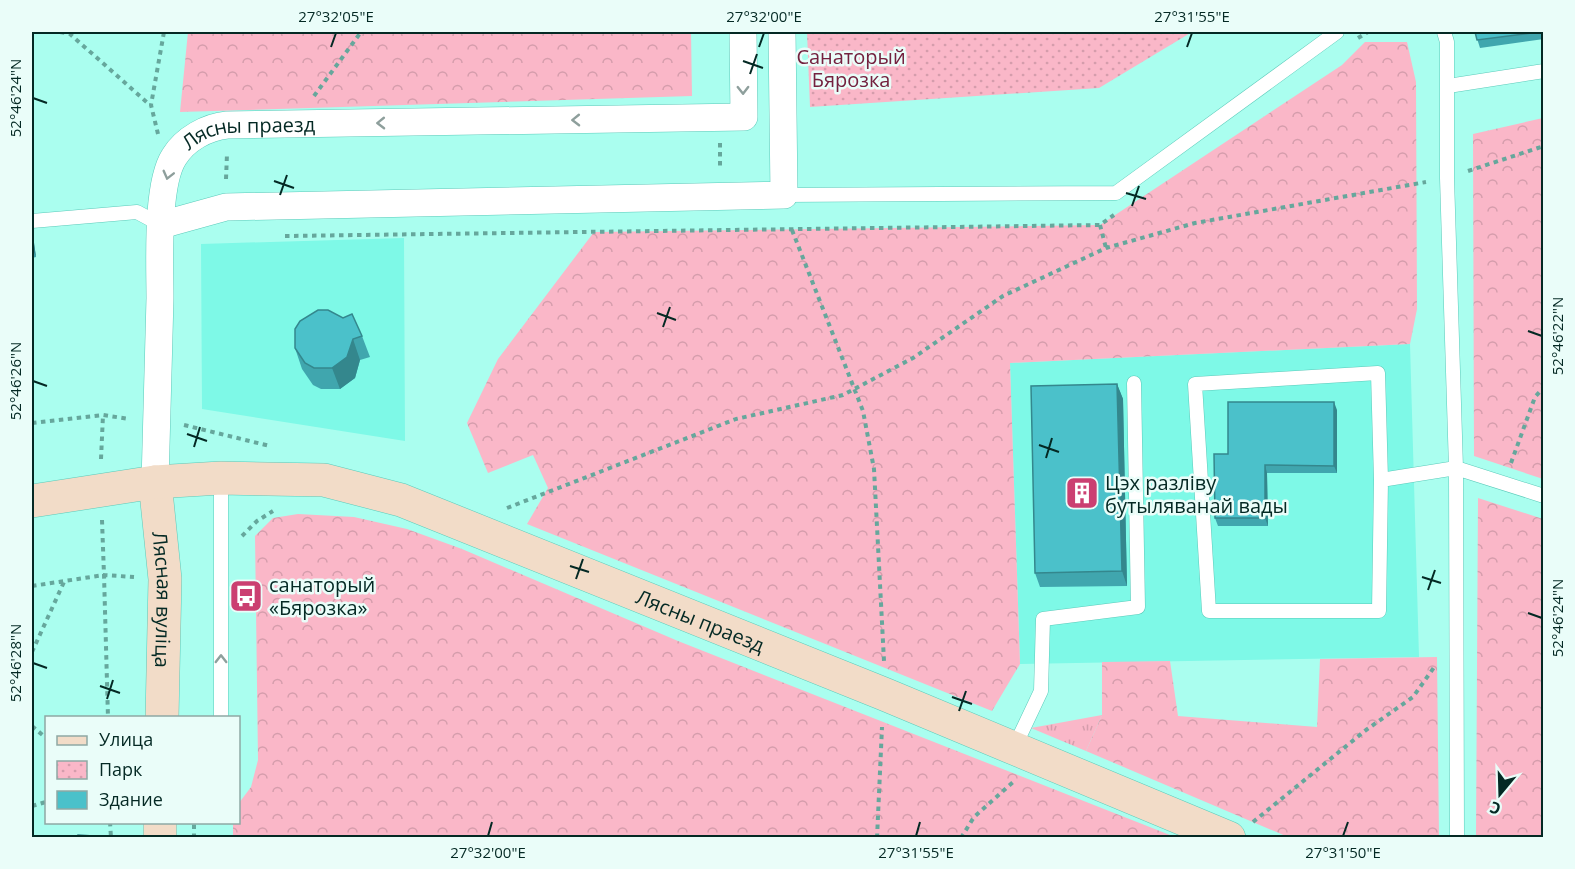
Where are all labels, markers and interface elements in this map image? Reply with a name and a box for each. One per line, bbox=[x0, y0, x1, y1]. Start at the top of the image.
text: 27°32'05"E bbox=[298, 6, 374, 26]
text: 27°32'00"E bbox=[726, 6, 802, 26]
text: 27°31'55"E bbox=[1154, 6, 1230, 26]
park label: Санаторый Бярозка bbox=[796, 43, 906, 93]
text: 52°46'24"N bbox=[5, 59, 25, 137]
one-way arrow bbox=[737, 85, 749, 94]
street label: Лясны праезд bbox=[176, 110, 316, 155]
one-way arrow bbox=[571, 113, 580, 126]
one-way arrow bbox=[376, 116, 385, 129]
one-way arrow bbox=[163, 170, 176, 180]
text: 52°46'22"N bbox=[1547, 297, 1567, 375]
text: 52°46'26"N bbox=[5, 342, 25, 420]
place label: Цэх разліву бутыляванай вады bbox=[1105, 469, 1288, 519]
building icon: Цэх разліву бутыляванай вады bbox=[1064, 475, 1100, 511]
street label: Лясная вуліца bbox=[147, 530, 179, 668]
place label: санаторый «Бярозка» bbox=[269, 571, 375, 621]
bus stop icon: санаторый «Бярозка» bbox=[228, 578, 264, 614]
text: 52°46'24"N bbox=[1547, 579, 1567, 657]
street label: Лясны праезд bbox=[632, 582, 769, 658]
text: 52°46'28"N bbox=[5, 624, 25, 702]
one-way arrow bbox=[215, 655, 227, 664]
legend bbox=[45, 716, 240, 824]
text: Улица bbox=[99, 727, 153, 751]
text: Парк bbox=[99, 757, 143, 781]
north arrow bbox=[1470, 764, 1530, 824]
text: Здание bbox=[99, 787, 163, 811]
text: С bbox=[1487, 796, 1504, 820]
text: 27°32'00"E bbox=[450, 842, 526, 862]
text: 27°31'55"E bbox=[878, 842, 954, 862]
text: 27°31'50"E bbox=[1305, 842, 1381, 862]

